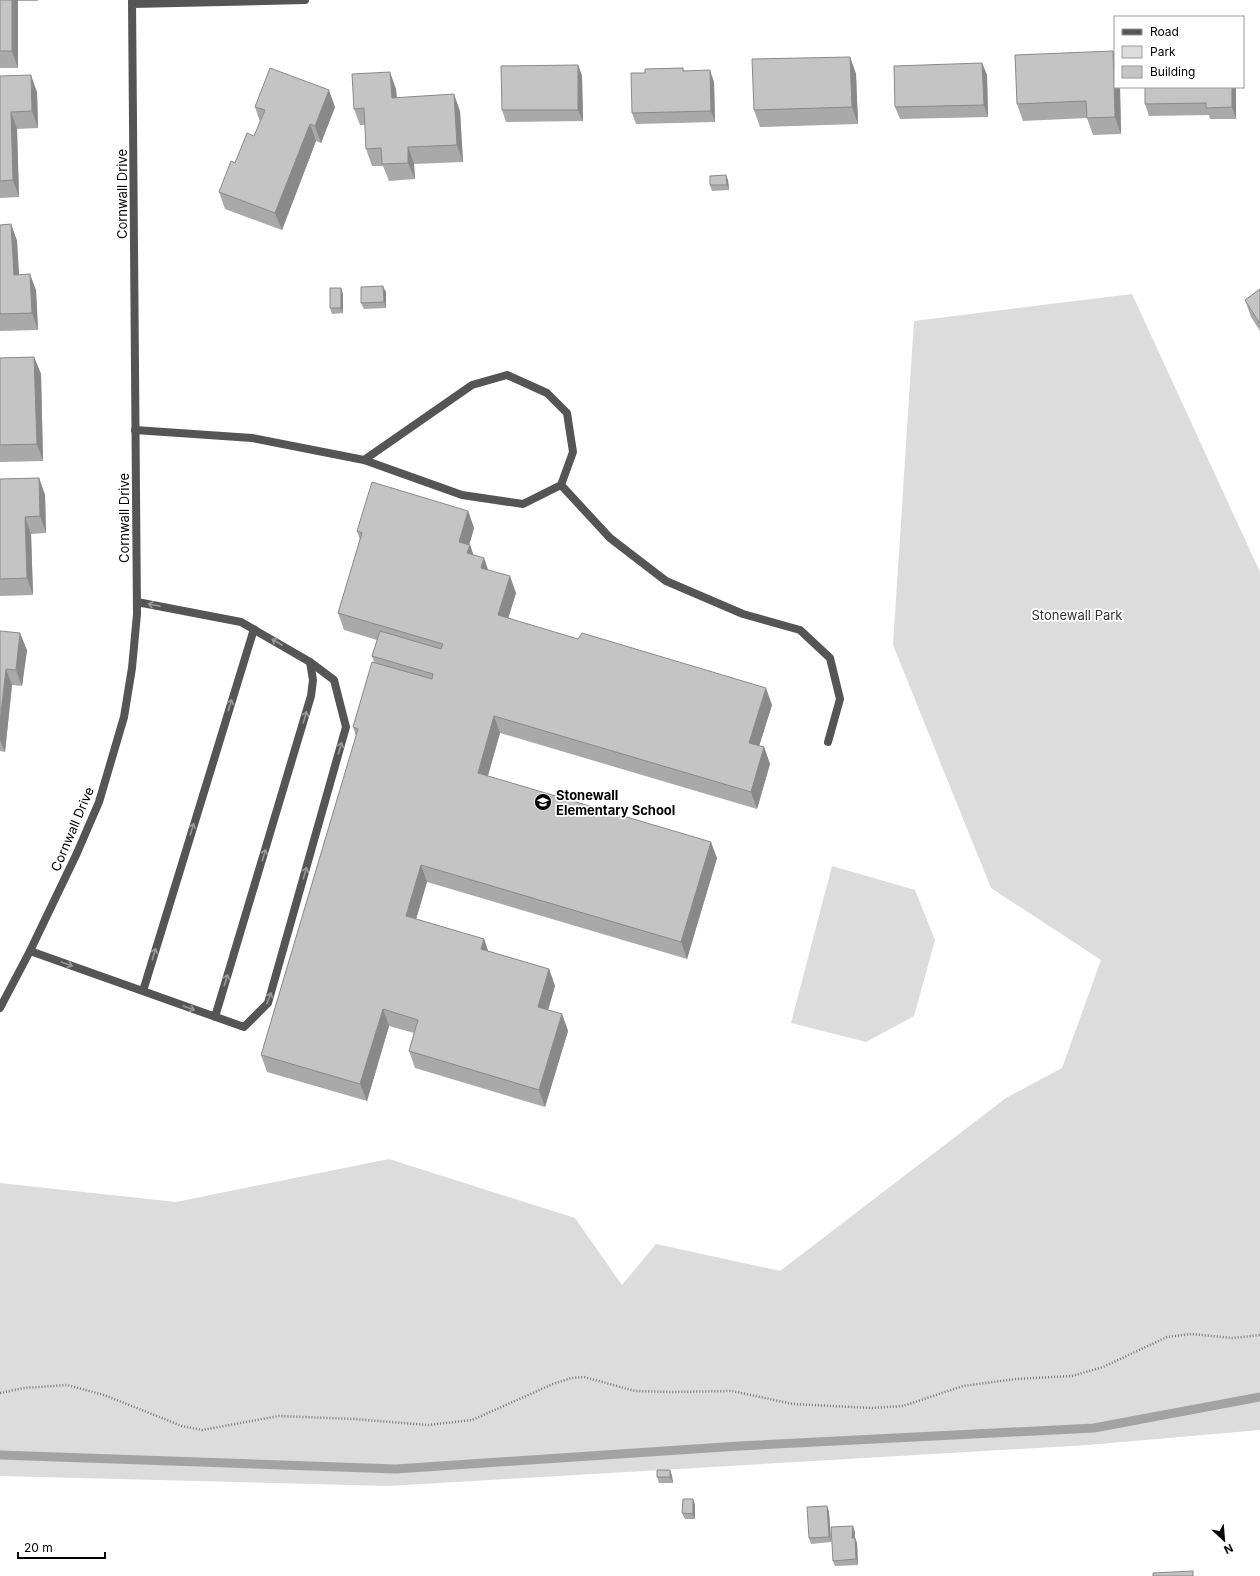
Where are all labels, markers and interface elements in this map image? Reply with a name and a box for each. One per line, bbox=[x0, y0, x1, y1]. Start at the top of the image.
legend bbox=[1114, 16, 1244, 88]
text: Road bbox=[1150, 24, 1179, 39]
text: Park bbox=[1150, 44, 1176, 59]
text: Building bbox=[1150, 64, 1195, 79]
street label: Cornwall Drive bbox=[114, 149, 130, 239]
street label: Cornwall Drive bbox=[116, 473, 132, 563]
one-way arrow bbox=[148, 601, 161, 609]
park label: Stonewall Park bbox=[1031, 607, 1123, 623]
one-way arrow bbox=[271, 638, 283, 646]
one-way arrow bbox=[227, 699, 234, 712]
one-way arrow bbox=[302, 711, 309, 724]
one-way arrow bbox=[337, 742, 344, 755]
street label: Cornwall Drive bbox=[47, 784, 97, 874]
place label: Stonewall Elementary School bbox=[556, 787, 675, 818]
school or university icon: Stonewall Elementary School bbox=[533, 792, 553, 812]
one-way arrow bbox=[189, 823, 196, 836]
one-way arrow bbox=[261, 849, 268, 862]
one-way arrow bbox=[302, 867, 309, 880]
one-way arrow bbox=[151, 947, 158, 960]
one-way arrow bbox=[60, 960, 72, 968]
one-way arrow bbox=[223, 973, 230, 986]
one-way arrow bbox=[265, 993, 273, 1005]
one-way arrow bbox=[183, 1004, 195, 1012]
north arrow bbox=[1204, 1520, 1244, 1560]
scale bar bbox=[18, 1534, 105, 1560]
text: 20 m bbox=[24, 1540, 53, 1555]
text: N bbox=[1222, 1541, 1235, 1557]

